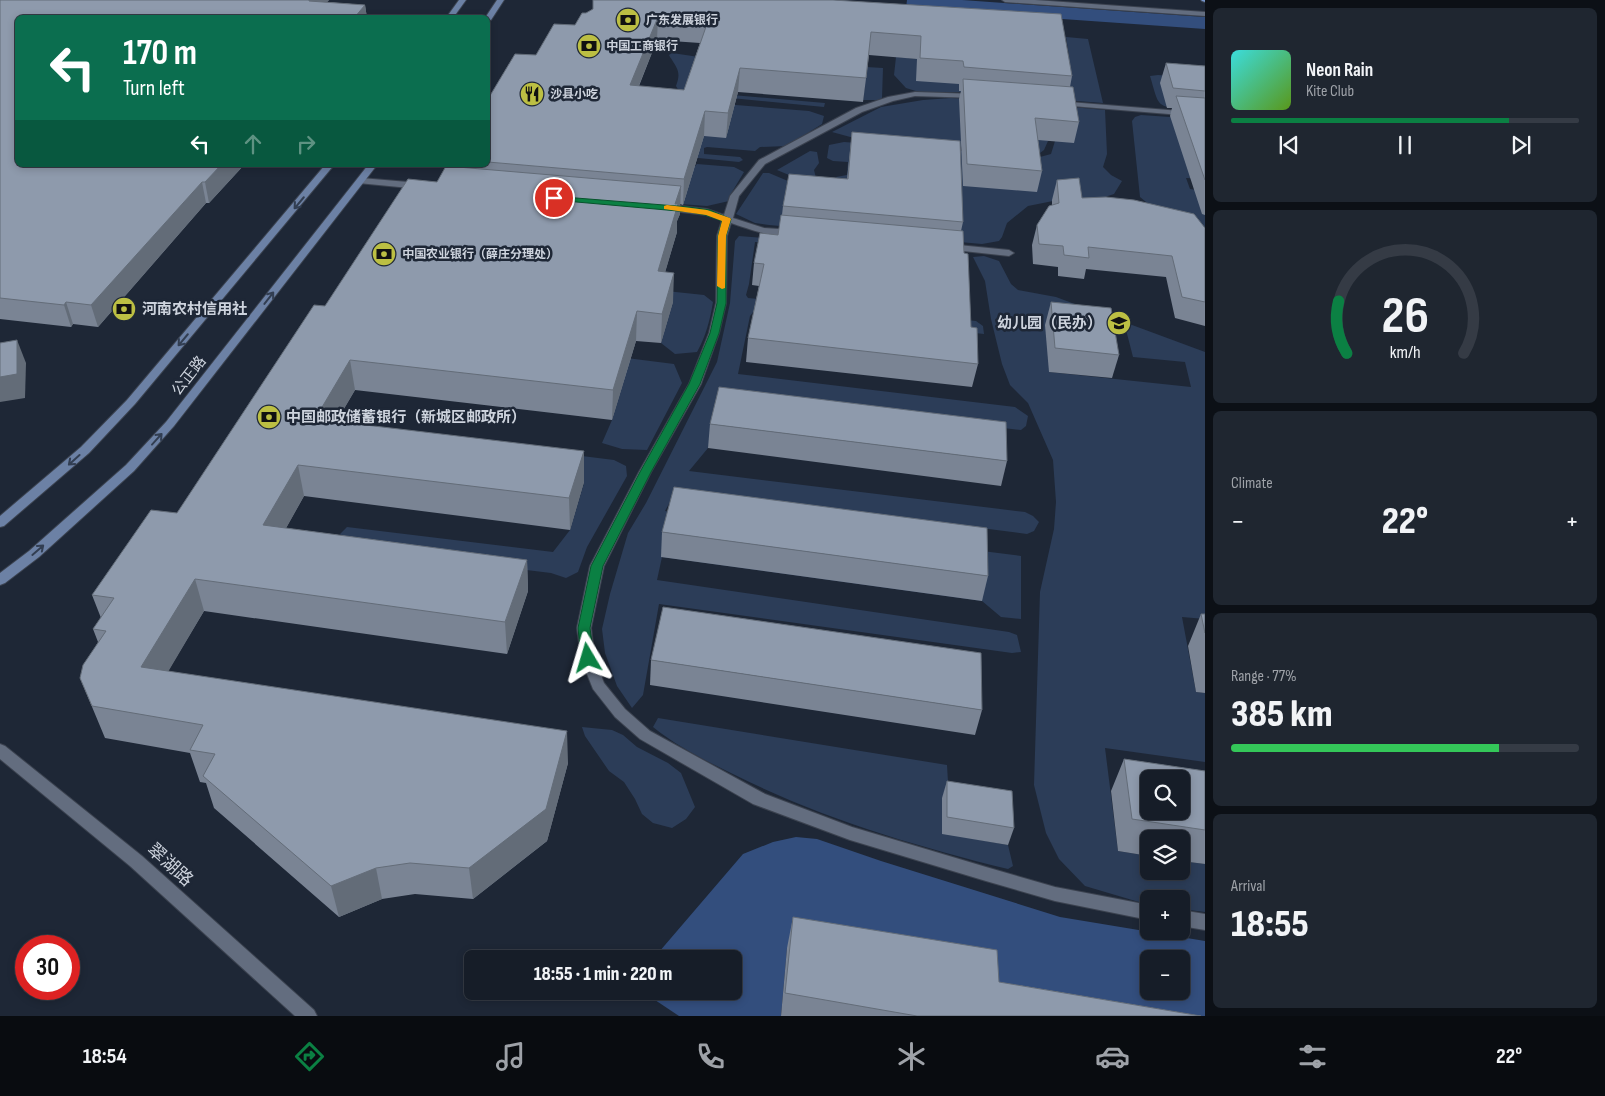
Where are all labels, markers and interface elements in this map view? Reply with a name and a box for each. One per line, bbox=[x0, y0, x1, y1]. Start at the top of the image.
bank icon: 广东发展银行 bbox=[615, 7, 641, 33]
place label: 广东发展银行 bbox=[646, 13, 718, 28]
text: 170 m bbox=[123, 32, 197, 75]
bank icon: 中国工商银行 bbox=[576, 33, 602, 59]
icon: left bbox=[40, 35, 105, 100]
place label: 中国工商银行 bbox=[606, 39, 678, 54]
text: Neon Rain bbox=[1306, 59, 1373, 82]
text: Turn left bbox=[123, 75, 185, 102]
restaurant icon: 沙县小吃 bbox=[519, 81, 545, 107]
text: Kite Club bbox=[1306, 82, 1354, 101]
place label: 沙县小吃 bbox=[550, 87, 598, 102]
icon: left bbox=[186, 130, 214, 158]
icon: ahead bbox=[239, 130, 267, 158]
icon: right bbox=[292, 130, 320, 158]
icon: previous bbox=[1275, 131, 1303, 159]
icon: pause bbox=[1391, 131, 1419, 159]
icon: next bbox=[1507, 131, 1535, 159]
pin bbox=[533, 177, 575, 219]
icon: arrive bbox=[540, 184, 568, 212]
one-way arrow bbox=[294, 196, 305, 209]
bank icon: 中国农业银行（薛庄分理处） bbox=[371, 241, 397, 267]
place label: 中国农业银行（薛庄分理处） bbox=[402, 247, 558, 262]
text: 26 bbox=[1381, 285, 1429, 348]
one-way arrow bbox=[264, 291, 274, 305]
bank icon: 河南农村信用社 bbox=[111, 296, 137, 322]
place label: 河南农村信用社 bbox=[142, 300, 247, 319]
school or university icon: 幼儿园（民办） bbox=[1106, 310, 1132, 336]
place label: 幼儿园（民办） bbox=[997, 314, 1102, 333]
one-way arrow bbox=[178, 333, 189, 346]
text: km/h bbox=[1390, 342, 1420, 363]
street label: 公正路 bbox=[168, 352, 210, 400]
bank icon: 中国邮政储蓄银行（新城区邮政所） bbox=[256, 404, 282, 430]
place label: 中国邮政储蓄银行（新城区邮政所） bbox=[286, 408, 526, 427]
one-way arrow bbox=[151, 432, 163, 445]
one-way arrow bbox=[68, 454, 81, 465]
text: Climate bbox=[1231, 474, 1273, 493]
text: 22° bbox=[1382, 499, 1428, 544]
text: − bbox=[1231, 505, 1245, 538]
text: + bbox=[1565, 505, 1579, 538]
one-way arrow bbox=[32, 544, 45, 555]
position arrow bbox=[561, 631, 613, 683]
text: Range · 77% bbox=[1231, 667, 1297, 686]
text: 385 km bbox=[1231, 692, 1333, 737]
map controls bbox=[1140, 770, 1190, 1000]
button: search bbox=[1140, 770, 1190, 820]
button: layers bbox=[1140, 830, 1190, 880]
street label: 翠湖路 bbox=[143, 839, 197, 891]
text: Arrival bbox=[1231, 877, 1265, 896]
button: + bbox=[1140, 890, 1190, 940]
text: 18:55 bbox=[1231, 902, 1309, 947]
speed limit sign: 30 bbox=[15, 935, 80, 1000]
button: − bbox=[1140, 950, 1190, 1000]
text: 18:55 · 1 min · 220 m bbox=[534, 963, 672, 986]
icon: directions bbox=[292, 1039, 327, 1074]
icon: music bbox=[493, 1039, 528, 1074]
icon: phone bbox=[693, 1039, 728, 1074]
icon: climate bbox=[894, 1039, 929, 1074]
icon: car bbox=[1095, 1039, 1130, 1074]
icon: filters bbox=[1295, 1039, 1330, 1074]
text: 18:54 bbox=[83, 1043, 127, 1070]
text: 22° bbox=[1496, 1043, 1522, 1070]

